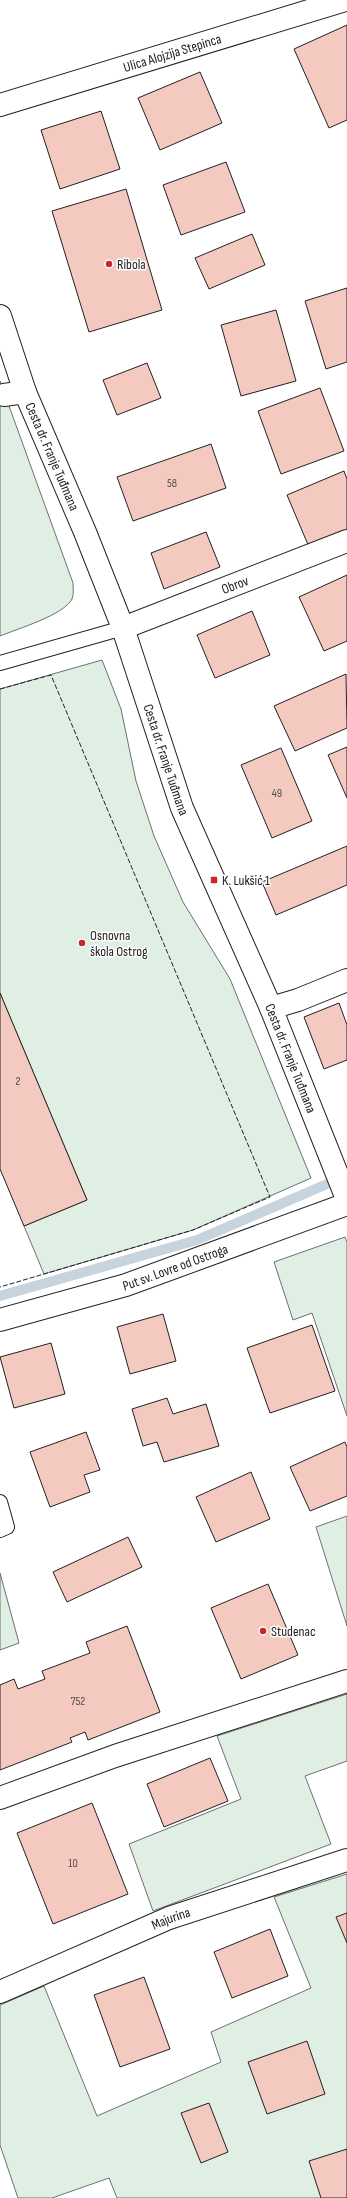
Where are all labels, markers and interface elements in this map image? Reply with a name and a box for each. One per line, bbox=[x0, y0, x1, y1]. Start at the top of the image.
street label: Ulica Alojzija Stepinca bbox=[121, 30, 223, 76]
place label: Ribola bbox=[117, 256, 146, 273]
marker: Ribola bbox=[104, 259, 114, 269]
street label: Cesta dr. Franje Tuđmana bbox=[21, 400, 83, 513]
house number: 58 bbox=[167, 476, 177, 491]
street label: Obrov bbox=[219, 572, 252, 598]
street label: Cesta dr. Franje Tuđmana bbox=[139, 702, 192, 818]
house number: 49 bbox=[272, 786, 282, 801]
place label: K. Lukšić 1 bbox=[222, 872, 270, 889]
marker: K. Lukšić 1 bbox=[209, 875, 219, 885]
place label: Osnovna škola Ostrog bbox=[90, 927, 148, 960]
marker: Osnovna škola Ostrog bbox=[77, 938, 87, 948]
street label: Cesta dr. Franje Tuđmana bbox=[261, 1001, 320, 1116]
house number: 2 bbox=[16, 1074, 21, 1089]
street label: Put sv. Lovre od Ostroga bbox=[121, 1240, 230, 1295]
place label: Studenac bbox=[271, 1623, 316, 1640]
marker: Studenac bbox=[258, 1626, 268, 1636]
house number: 752 bbox=[71, 1694, 85, 1709]
house number: 10 bbox=[68, 1856, 78, 1871]
street label: Majurina bbox=[149, 1904, 192, 1934]

